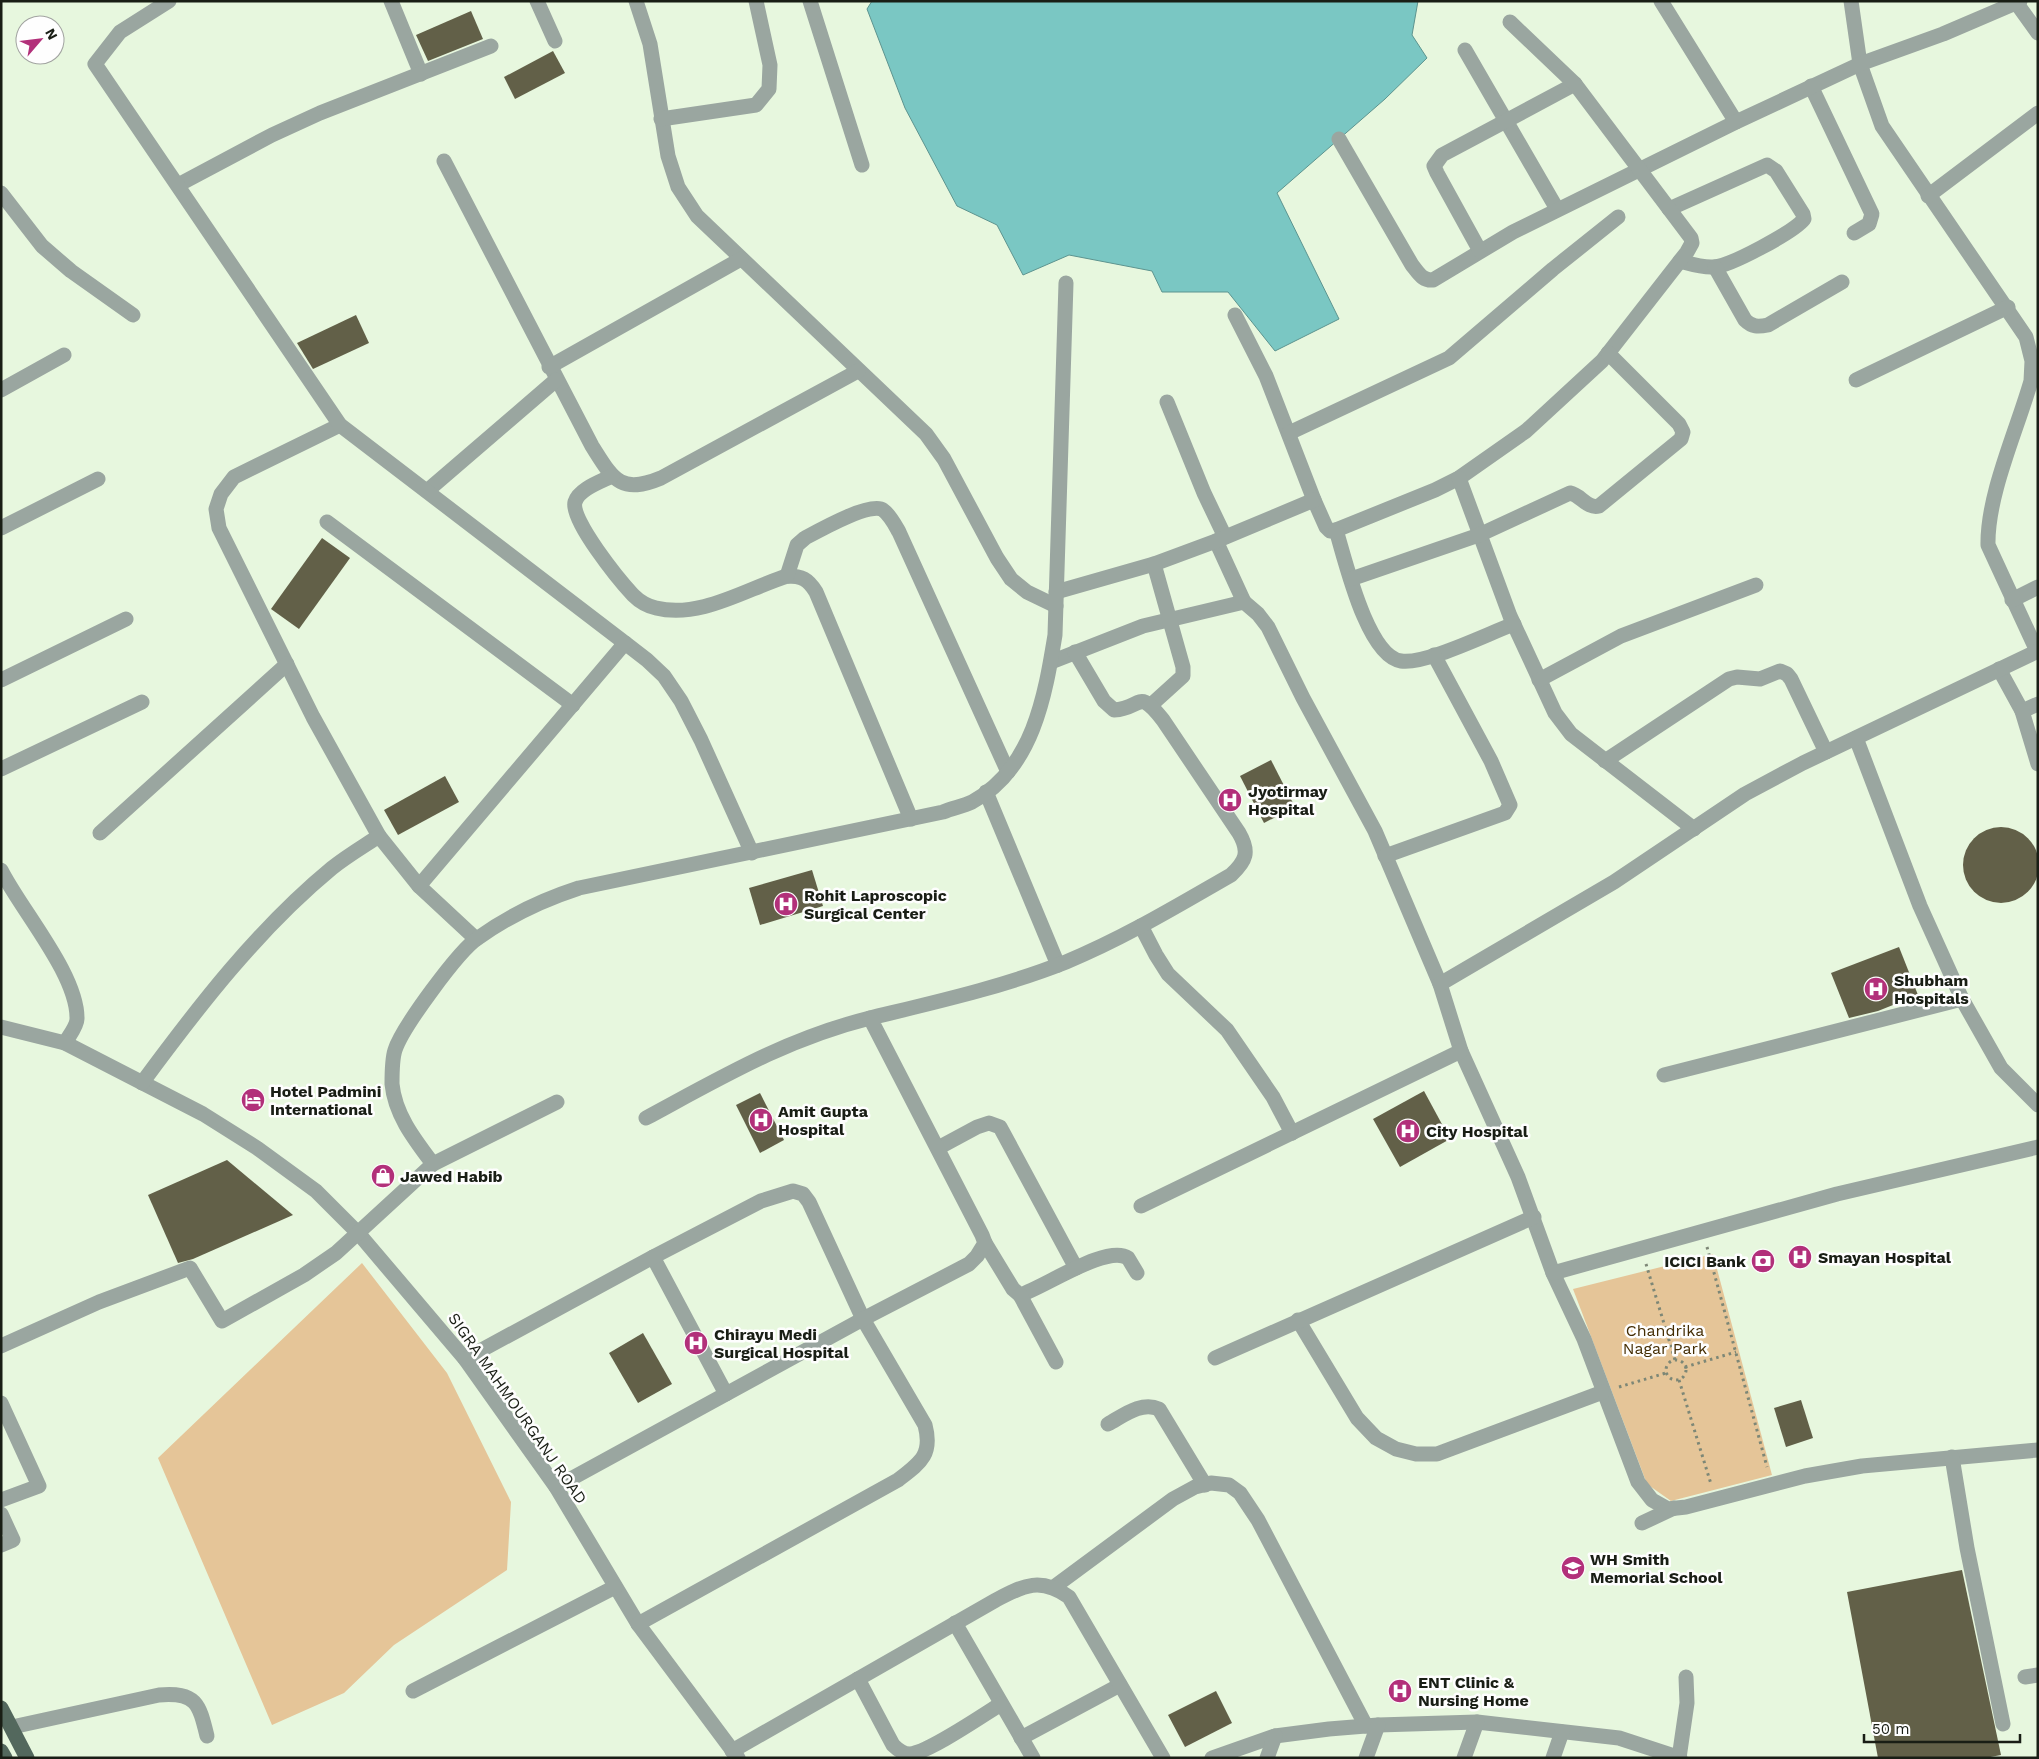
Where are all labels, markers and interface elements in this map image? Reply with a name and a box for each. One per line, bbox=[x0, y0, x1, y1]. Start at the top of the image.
north arrow bbox=[15, 15, 65, 65]
text: N bbox=[42, 26, 61, 42]
place label: Jyotirmay Hospital bbox=[1248, 782, 1329, 819]
hospital icon: Jyotirmay Hospital bbox=[1217, 787, 1243, 813]
place label: Rohit Laproscopic Surgical Center bbox=[804, 886, 947, 923]
hospital icon: Rohit Laproscopic Surgical Center bbox=[773, 891, 799, 917]
place label: Shubham Hospitals bbox=[1894, 971, 1969, 1008]
hospital icon: Shubham Hospitals bbox=[1863, 976, 1889, 1002]
place label: Hotel Padmini International bbox=[270, 1082, 381, 1119]
hotel icon: Hotel Padmini International bbox=[240, 1087, 266, 1113]
place label: Amit Gupta Hospital bbox=[778, 1102, 869, 1139]
hospital icon: Amit Gupta Hospital bbox=[748, 1107, 774, 1133]
hospital icon: City Hospital bbox=[1395, 1118, 1421, 1144]
place label: City Hospital bbox=[1426, 1122, 1529, 1141]
shop icon: Jawed Habib bbox=[370, 1163, 396, 1189]
place label: Jawed Habib bbox=[400, 1167, 503, 1186]
hospital icon: Smayan Hospital bbox=[1787, 1244, 1813, 1270]
bank icon: ICICI Bank bbox=[1750, 1248, 1776, 1274]
place label: Smayan Hospital bbox=[1818, 1248, 1952, 1267]
place label: ICICI Bank bbox=[1664, 1252, 1746, 1271]
street label: SIGRA MAHMOURGANJ ROAD bbox=[444, 1309, 591, 1507]
park label: Chandrika Nagar Park bbox=[1623, 1321, 1707, 1358]
place label: Chirayu Medi Surgical Hospital bbox=[714, 1325, 849, 1362]
hospital icon: Chirayu Medi Surgical Hospital bbox=[683, 1330, 709, 1356]
place label: WH Smith Memorial School bbox=[1590, 1550, 1723, 1587]
school or university icon: WH Smith Memorial School bbox=[1560, 1555, 1586, 1581]
place label: ENT Clinic & Nursing Home bbox=[1418, 1673, 1529, 1710]
hospital icon: ENT Clinic & Nursing Home bbox=[1387, 1678, 1413, 1704]
scale bar bbox=[1864, 1712, 2020, 1744]
text: 50 m bbox=[1872, 1720, 1909, 1738]

